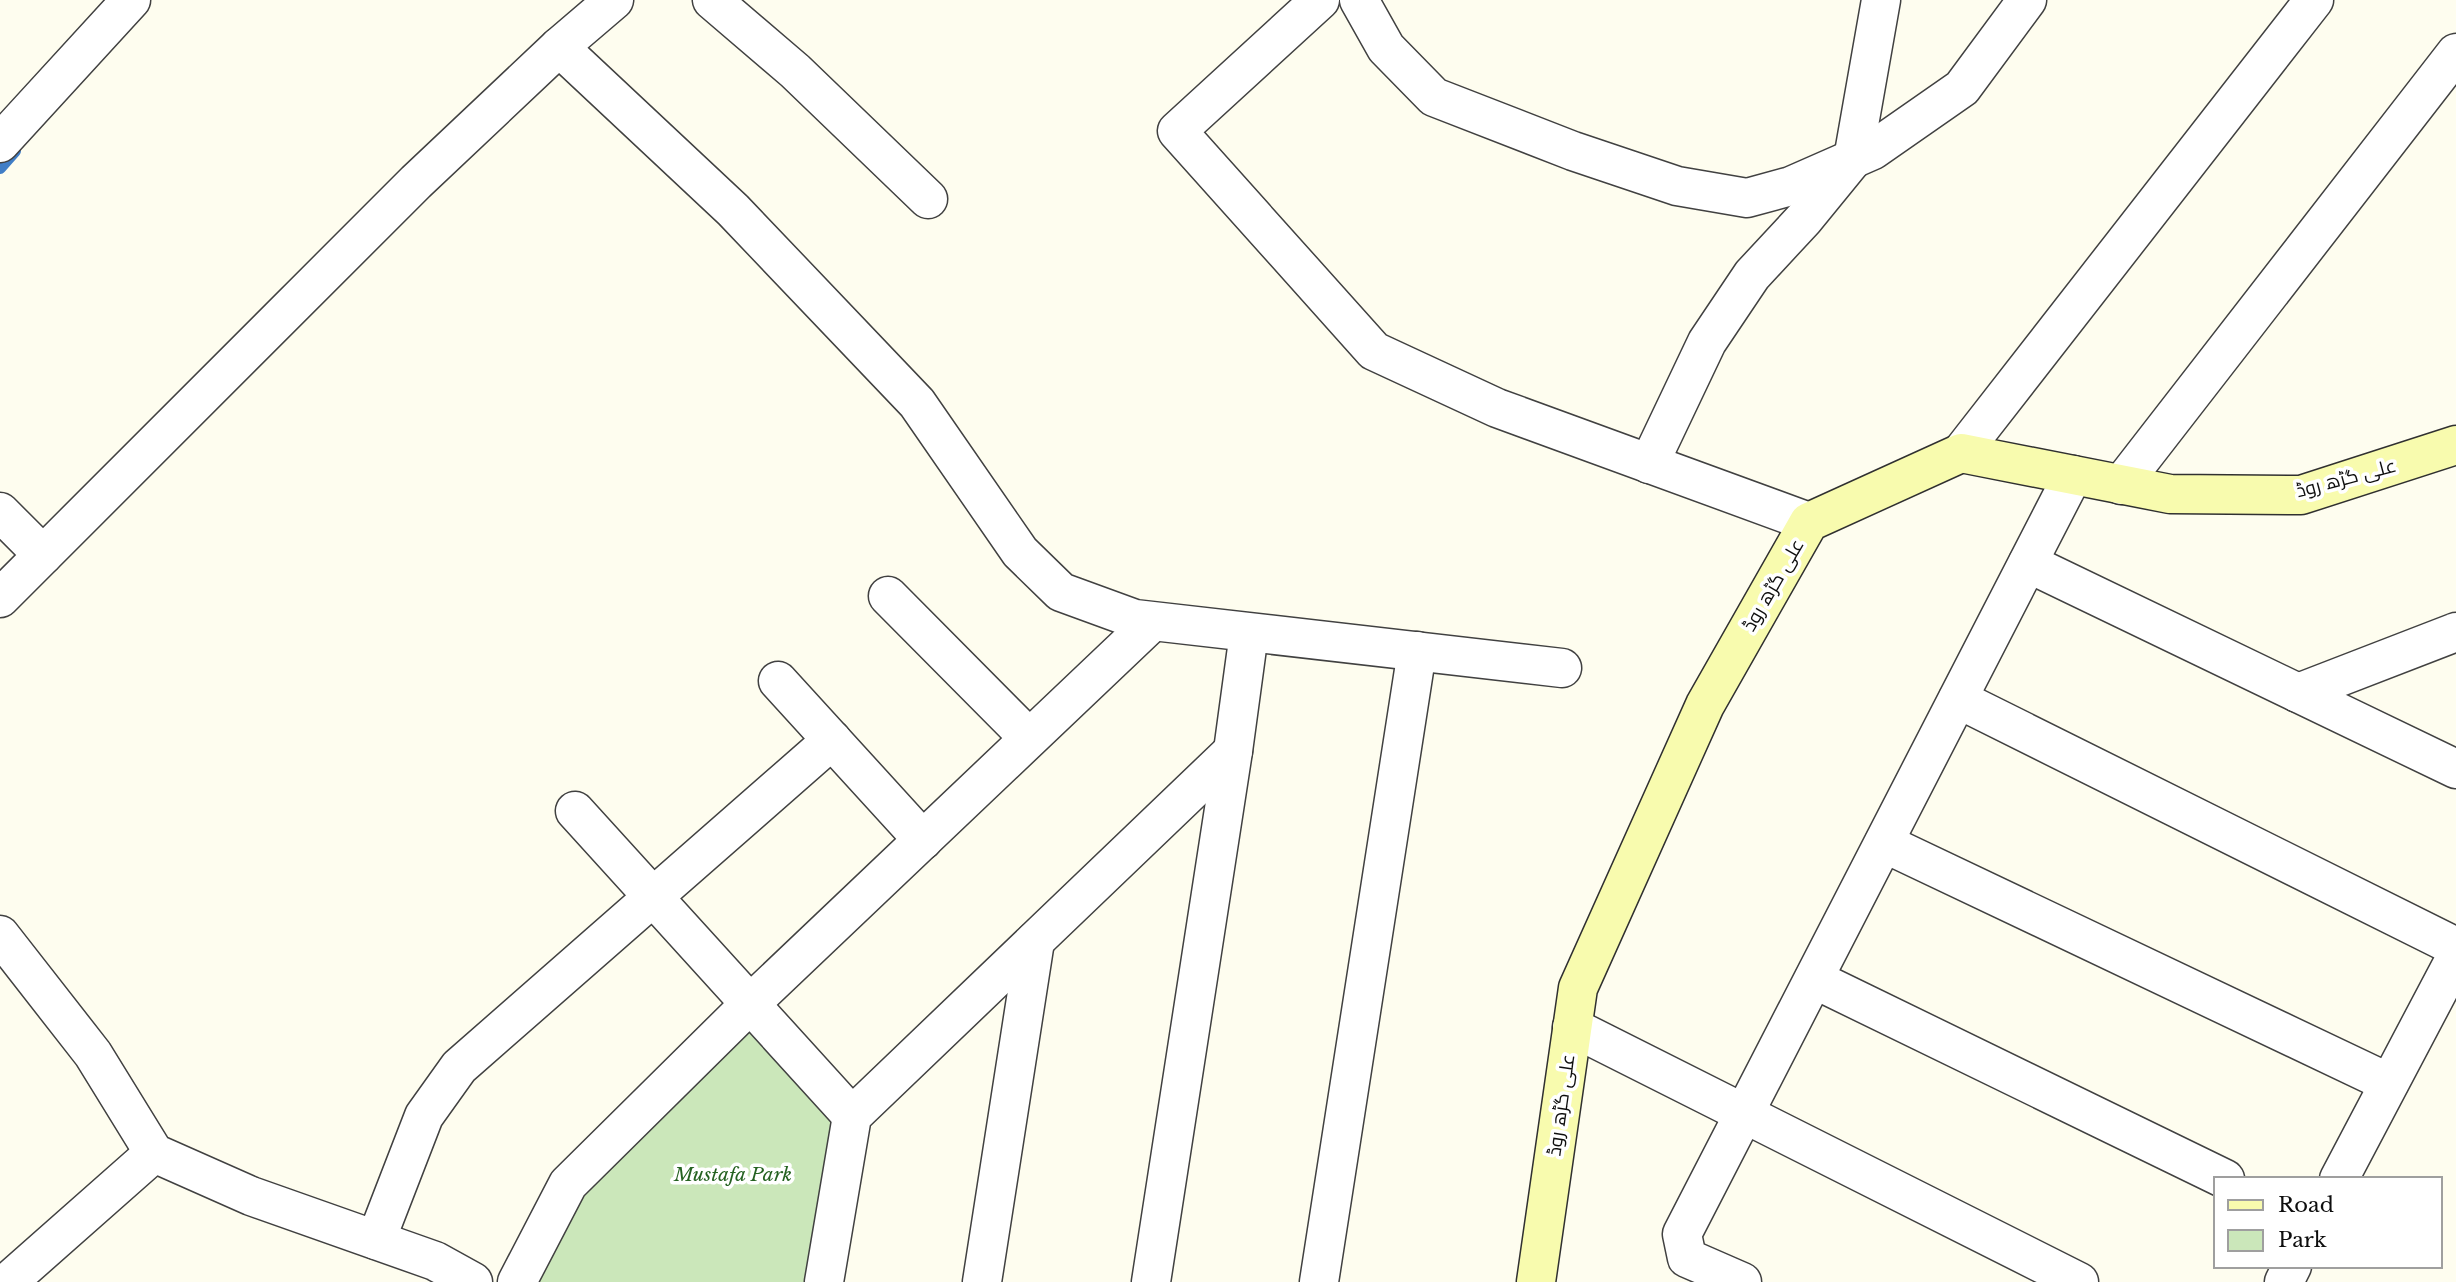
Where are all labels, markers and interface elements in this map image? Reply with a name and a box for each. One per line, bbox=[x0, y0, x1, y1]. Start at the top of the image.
street label: علی گڑھ روڈ bbox=[2293, 454, 2399, 502]
street label: علی گڑھ روڈ bbox=[1737, 535, 1809, 635]
street label: علی گڑھ روڈ bbox=[1542, 1053, 1580, 1157]
park label: Mustafa Park bbox=[673, 1163, 792, 1186]
legend bbox=[2214, 1177, 2442, 1268]
text: Road bbox=[2278, 1192, 2334, 1218]
text: Park bbox=[2278, 1227, 2327, 1253]

